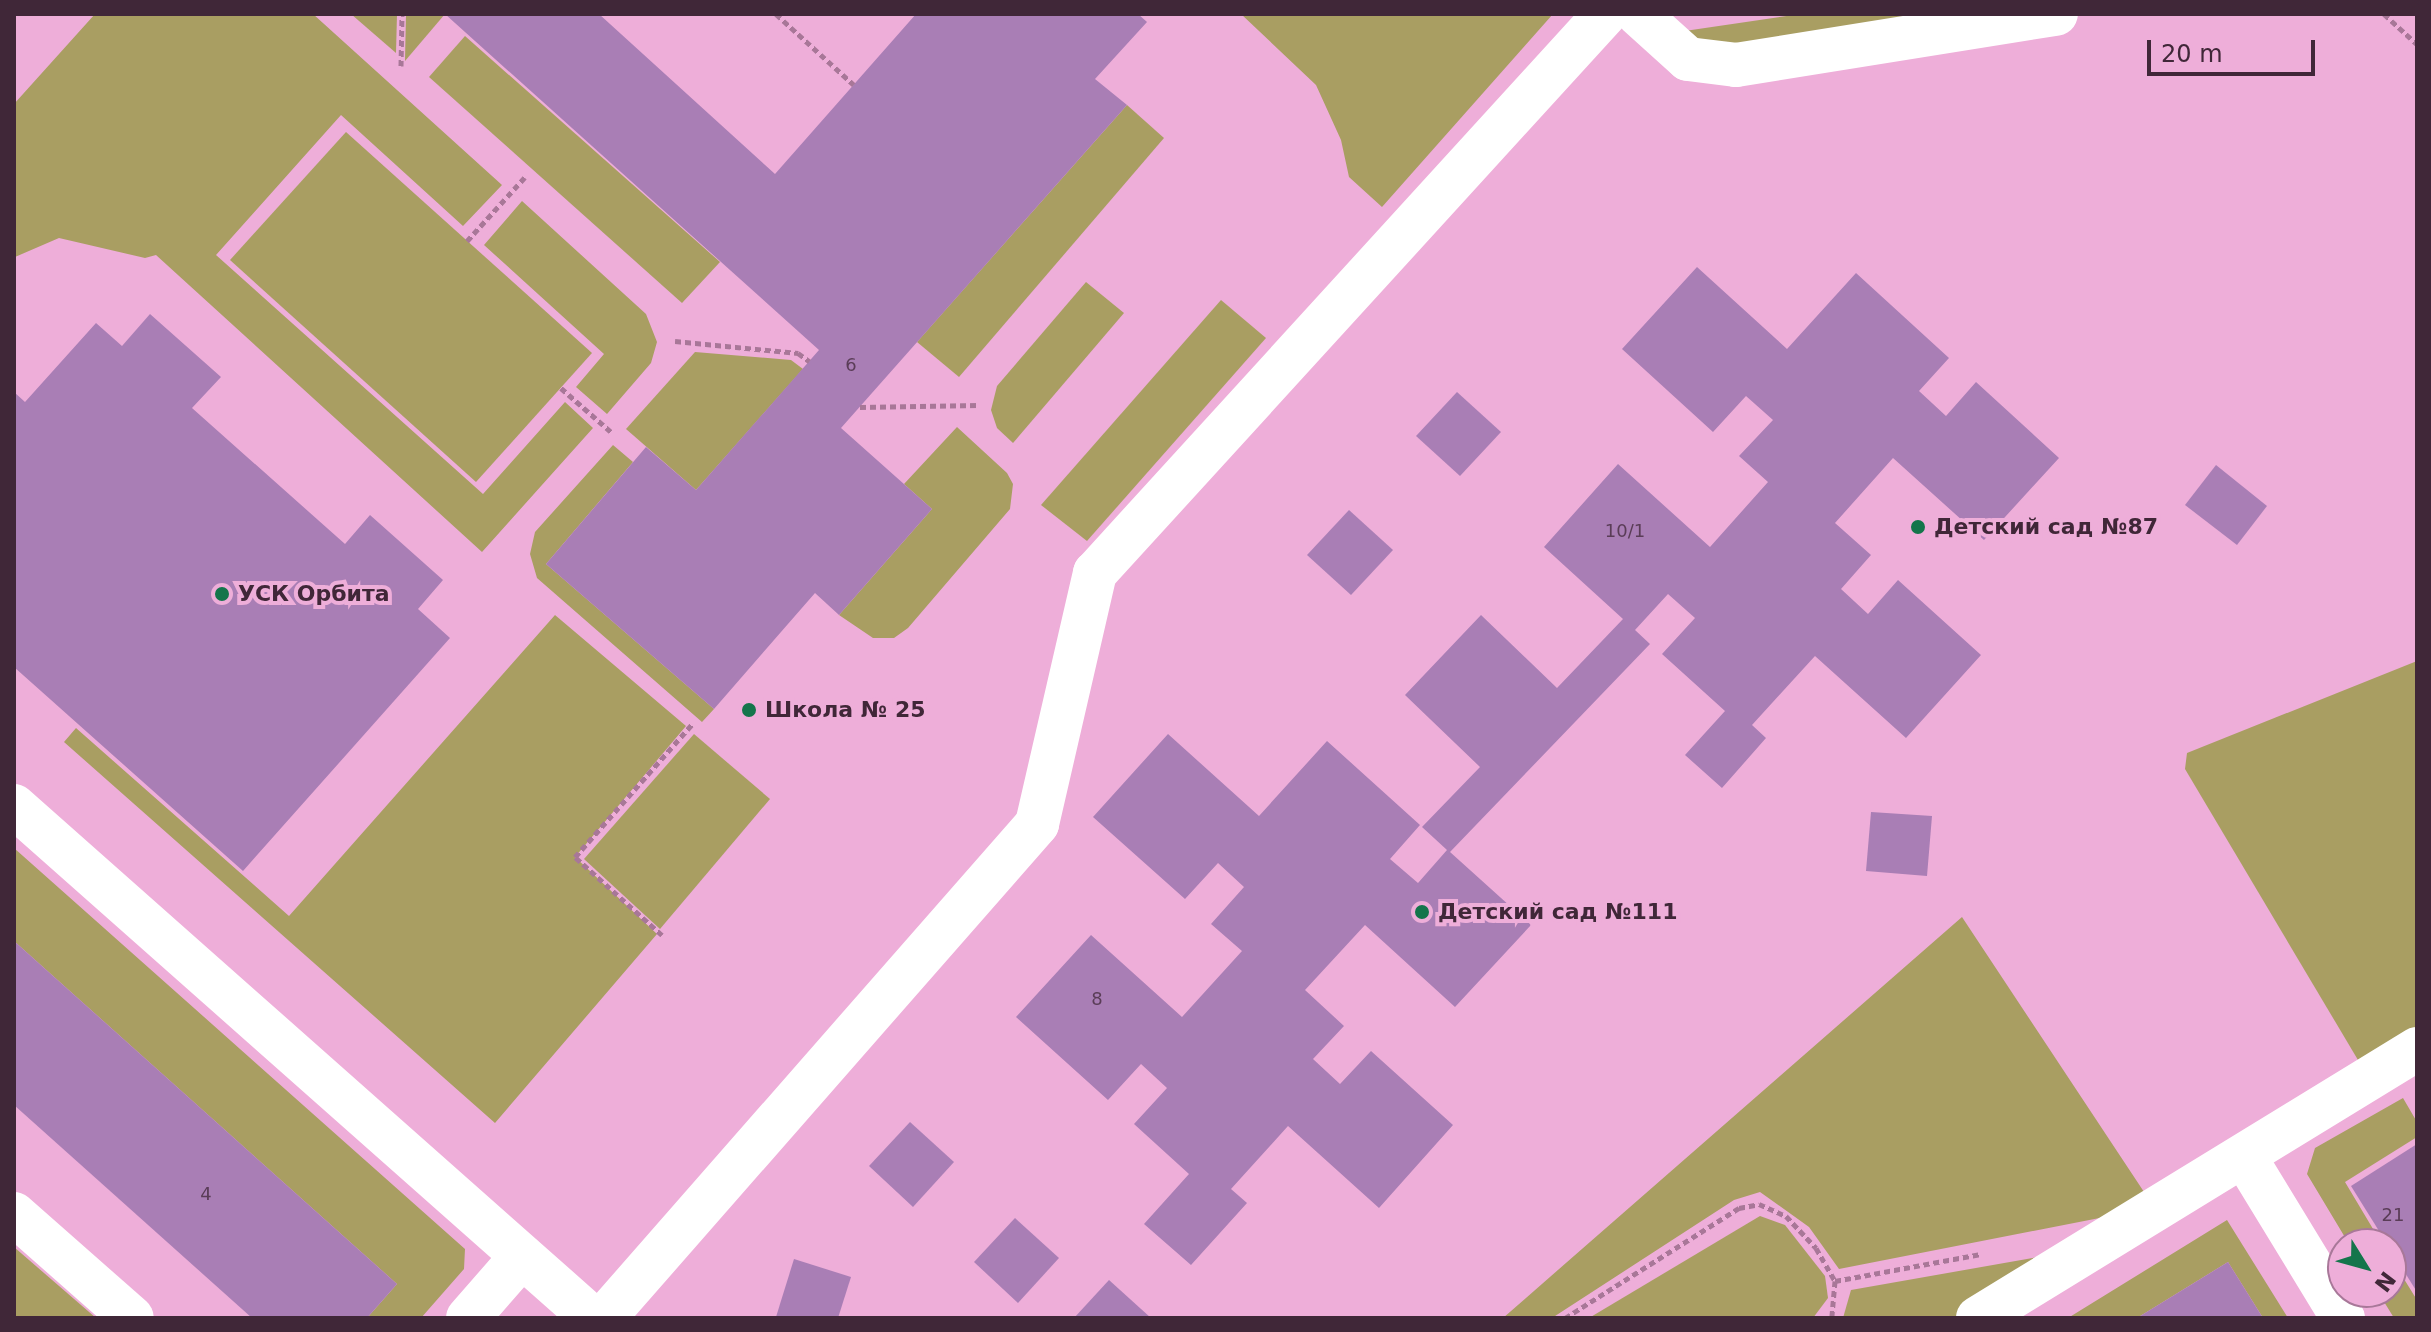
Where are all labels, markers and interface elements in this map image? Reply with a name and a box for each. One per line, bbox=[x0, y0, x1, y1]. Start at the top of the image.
scale bar bbox=[2151, 24, 2319, 74]
text: 20 m bbox=[2161, 40, 2223, 68]
house number: 6 bbox=[845, 354, 857, 376]
place label: Детский сад №87 bbox=[1934, 514, 2158, 540]
marker: Детский сад №87 bbox=[1909, 518, 1927, 536]
house number: 10/1 bbox=[1605, 520, 1645, 542]
place label: УСК Орбита bbox=[238, 581, 390, 607]
marker: УСК Орбита bbox=[213, 585, 231, 603]
place label: Школа № 25 bbox=[765, 697, 926, 723]
marker: Школа № 25 bbox=[740, 701, 758, 719]
place label: Детский сад №111 bbox=[1438, 899, 1677, 925]
marker: Детский сад №111 bbox=[1413, 903, 1431, 921]
house number: 8 bbox=[1091, 988, 1103, 1010]
house number: 4 bbox=[200, 1183, 212, 1205]
house number: 21 bbox=[2382, 1204, 2404, 1226]
north arrow bbox=[2327, 1228, 2407, 1308]
text: N bbox=[2369, 1267, 2401, 1296]

